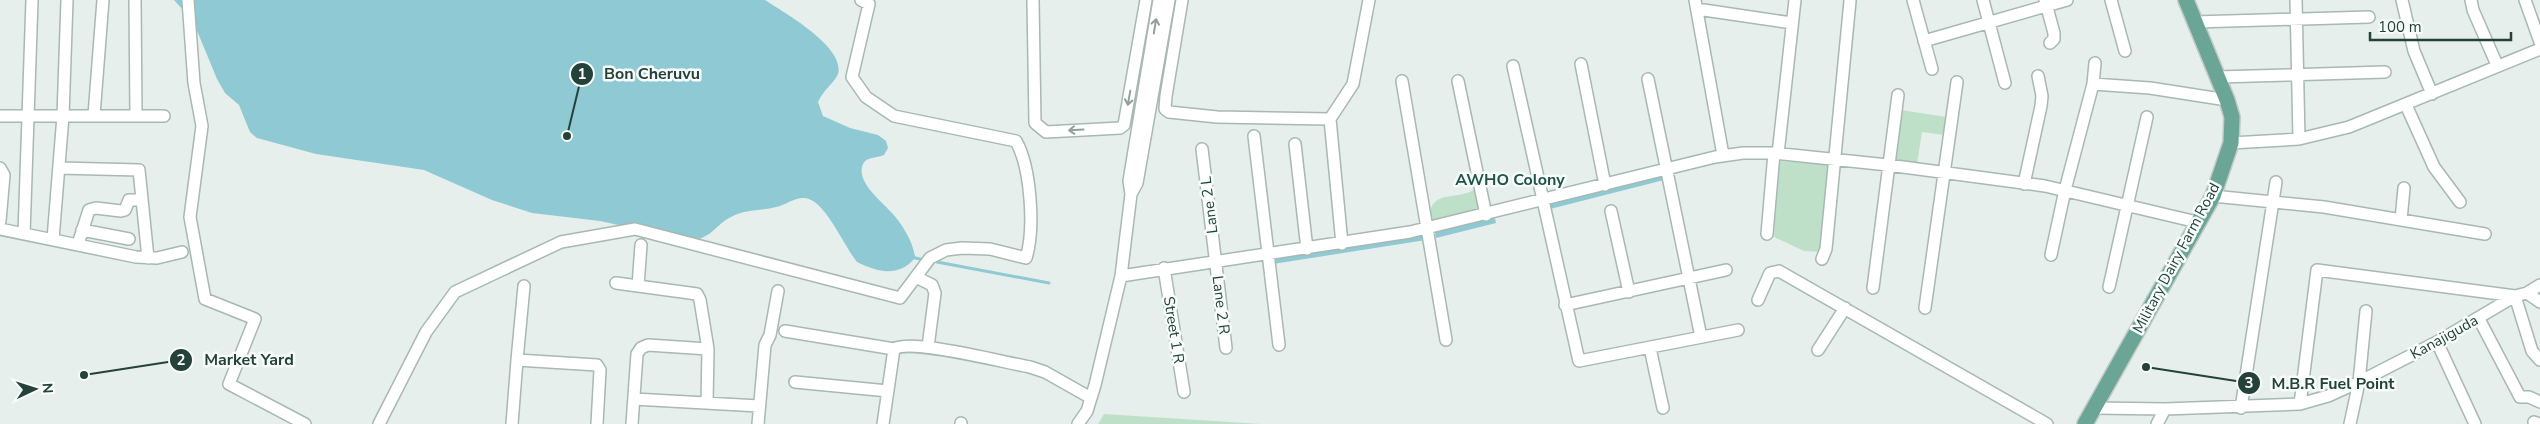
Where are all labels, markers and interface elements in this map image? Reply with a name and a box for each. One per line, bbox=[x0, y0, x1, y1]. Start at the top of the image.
scale bar bbox=[2370, 10, 2511, 42]
text: 100 m bbox=[2378, 17, 2422, 37]
one-way arrow bbox=[1150, 18, 1160, 34]
callout: Bon Cheruvu bbox=[569, 58, 710, 89]
text: Bon Cheruvu bbox=[604, 63, 700, 85]
text: 1 bbox=[577, 64, 587, 84]
one-way arrow bbox=[1124, 89, 1134, 105]
one-way arrow bbox=[1069, 125, 1085, 135]
district label: AWHO Colony bbox=[1455, 169, 1565, 191]
street label: Lane 2 L bbox=[1196, 175, 1222, 235]
street label: Military Dairy Farm Road bbox=[2128, 179, 2224, 337]
street label: Lane 2 R bbox=[1207, 274, 1235, 336]
street label: Street 1 R bbox=[1159, 295, 1189, 365]
street label: Kanajiguda bbox=[2406, 310, 2482, 364]
callout: Market Yard bbox=[169, 344, 303, 375]
text: Market Yard bbox=[204, 349, 294, 371]
text: 2 bbox=[176, 350, 186, 370]
north arrow bbox=[10, 364, 60, 414]
callout: M.B.R Fuel Point bbox=[2236, 367, 2404, 398]
text: 3 bbox=[2244, 373, 2254, 393]
text: M.B.R Fuel Point bbox=[2272, 373, 2395, 395]
text: N bbox=[38, 382, 57, 394]

